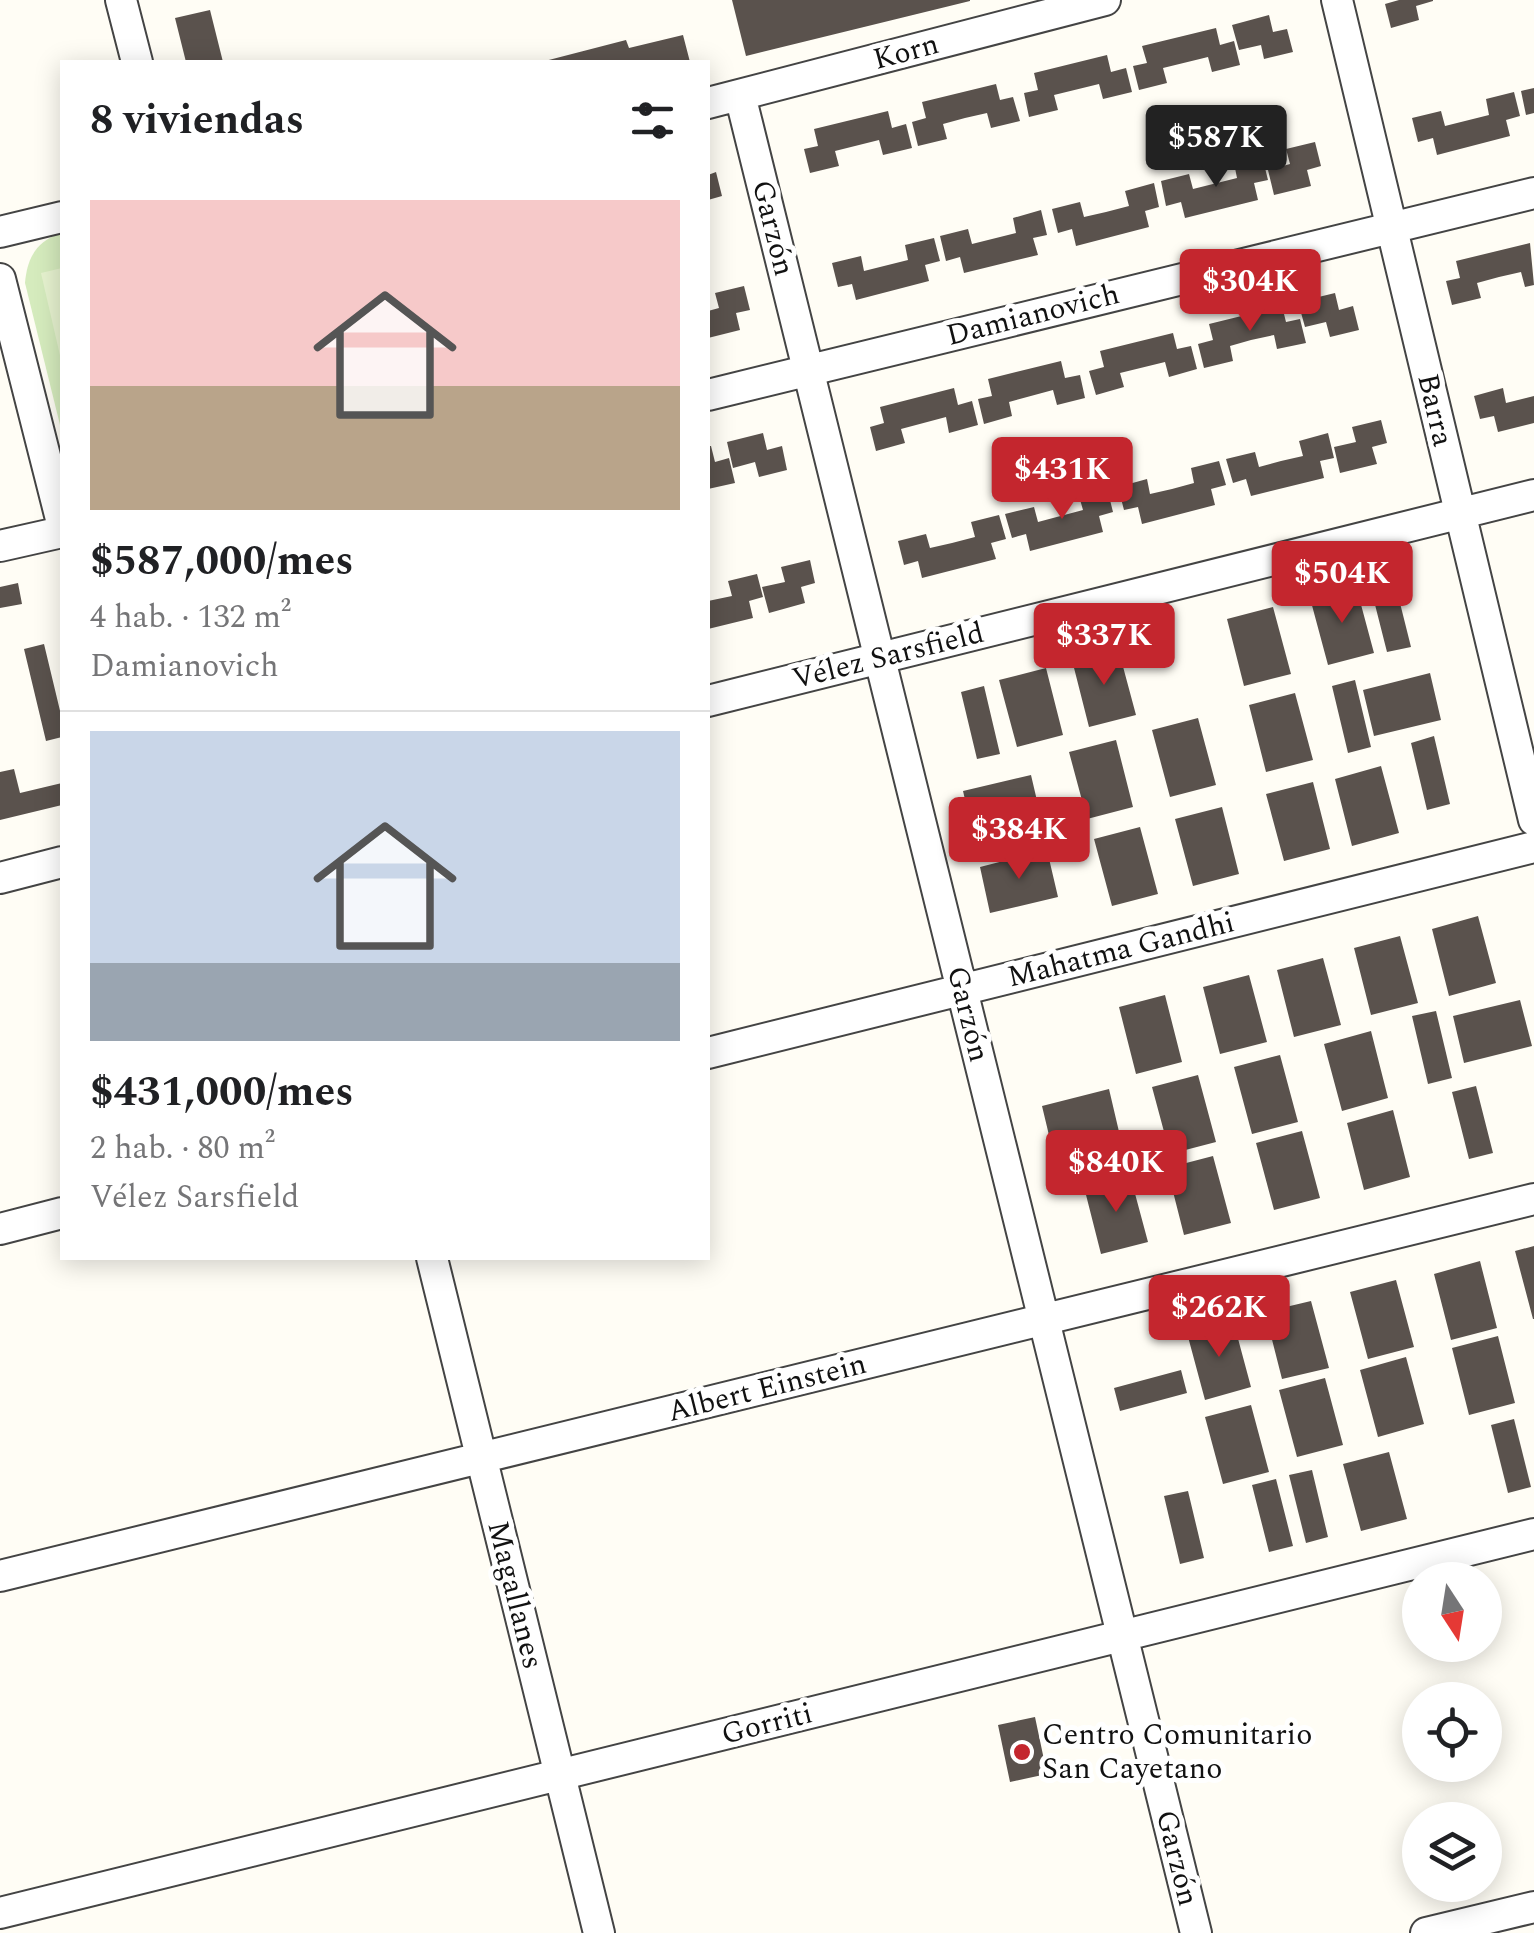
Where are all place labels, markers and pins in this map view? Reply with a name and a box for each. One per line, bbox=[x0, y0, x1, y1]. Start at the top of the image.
pin: $587K bbox=[1146, 105, 1286, 190]
pin: $304K bbox=[1180, 249, 1320, 334]
pin: $431K bbox=[992, 437, 1132, 522]
pin: $504K bbox=[1272, 541, 1412, 626]
pin: $337K bbox=[1034, 603, 1174, 688]
pin: $384K bbox=[949, 797, 1089, 882]
pin: $840K bbox=[1046, 1130, 1186, 1215]
pin: $262K bbox=[1149, 1275, 1289, 1360]
place label: Centro Comunitario San Cayetano bbox=[1042, 1712, 1312, 1792]
marker: Centro Comunitario San Cayetano bbox=[1011, 1741, 1033, 1763]

